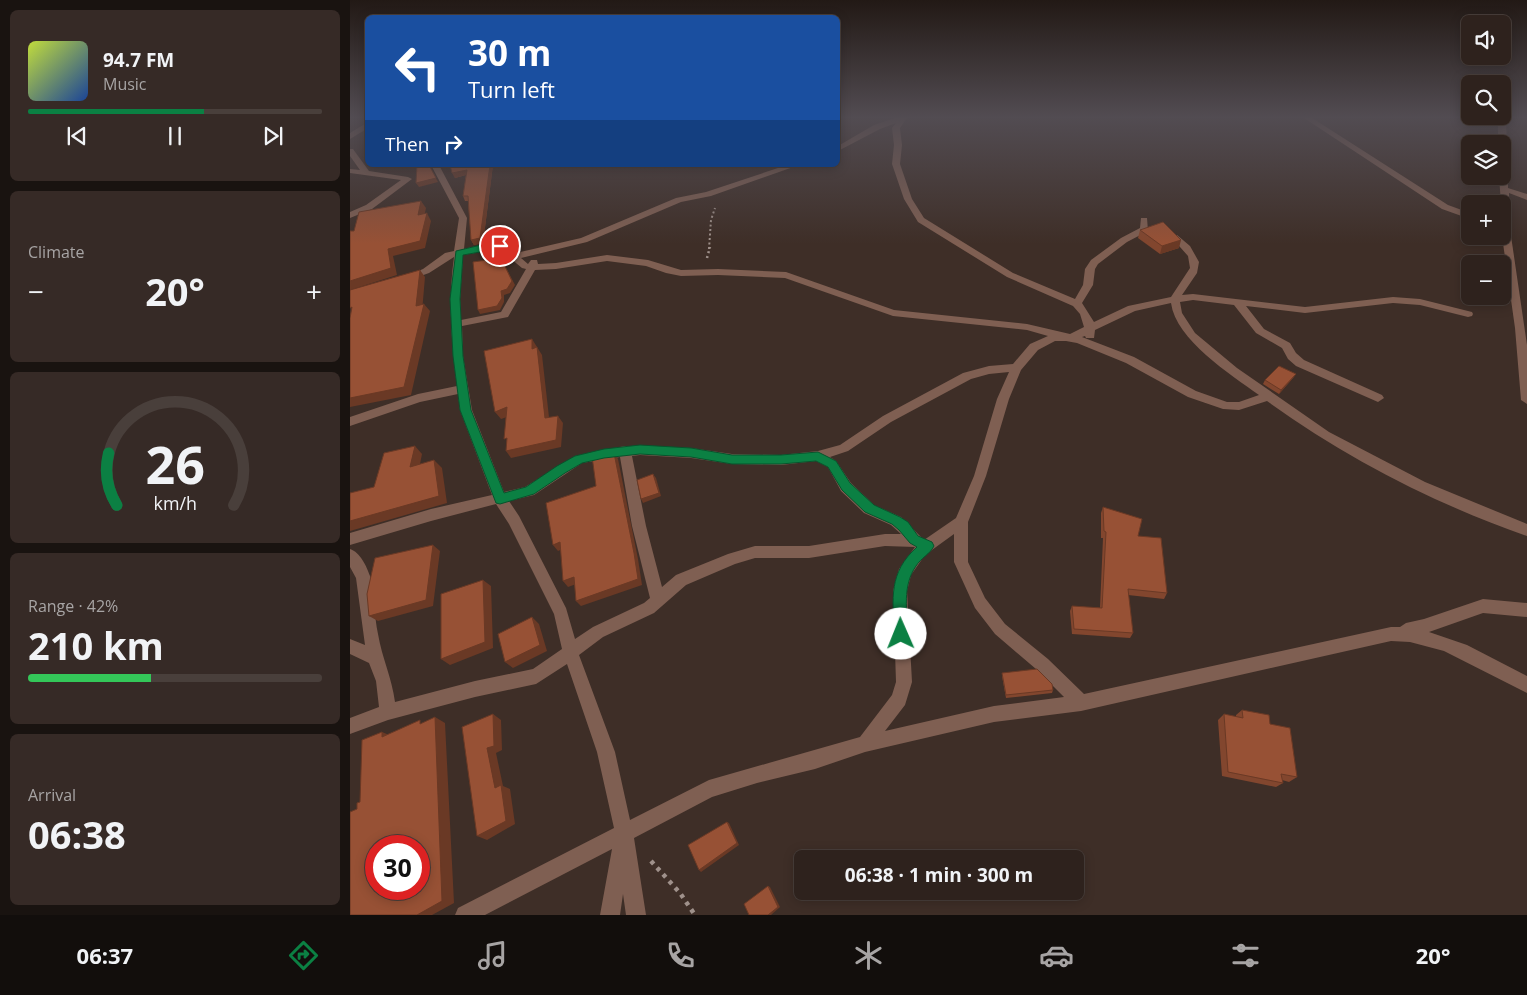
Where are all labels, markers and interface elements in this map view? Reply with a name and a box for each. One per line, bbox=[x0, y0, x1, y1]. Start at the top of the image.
map controls bbox=[1461, 15, 1511, 305]
button: sound bbox=[1461, 15, 1511, 65]
text: 30 m bbox=[468, 29, 551, 76]
icon: left bbox=[385, 35, 450, 100]
text: 94.7 FM bbox=[103, 47, 174, 73]
text: Music bbox=[103, 73, 147, 95]
text: Turn left bbox=[468, 74, 555, 104]
button: search bbox=[1461, 75, 1511, 125]
icon: previous bbox=[63, 122, 91, 150]
icon: pause bbox=[161, 122, 189, 150]
icon: next bbox=[259, 122, 287, 150]
icon: right bbox=[439, 130, 467, 158]
text: Then bbox=[385, 131, 429, 157]
button: layers bbox=[1461, 135, 1511, 185]
button: + bbox=[1461, 195, 1511, 245]
pin bbox=[479, 225, 521, 267]
icon: arrive bbox=[486, 232, 514, 260]
text: Climate bbox=[28, 241, 85, 263]
button: − bbox=[1461, 255, 1511, 305]
text: 20° bbox=[145, 265, 205, 317]
text: − bbox=[28, 272, 44, 310]
text: + bbox=[306, 272, 322, 310]
text: 26 bbox=[145, 428, 205, 499]
text: km/h bbox=[153, 491, 197, 515]
text: Range · 42% bbox=[28, 595, 118, 617]
position arrow bbox=[874, 607, 926, 659]
text: 210 km bbox=[28, 619, 164, 671]
text: Arrival bbox=[28, 784, 76, 806]
text: 06:38 bbox=[28, 808, 126, 860]
speed limit sign: 30 bbox=[365, 835, 430, 900]
text: 06:38 · 1 min · 300 m bbox=[845, 862, 1033, 888]
icon: directions bbox=[286, 938, 321, 973]
icon: music bbox=[475, 938, 510, 973]
icon: phone bbox=[663, 938, 698, 973]
icon: climate bbox=[851, 938, 886, 973]
icon: car bbox=[1039, 938, 1074, 973]
icon: filters bbox=[1228, 938, 1263, 973]
text: 06:37 bbox=[77, 940, 133, 970]
text: 20° bbox=[1416, 940, 1450, 970]

